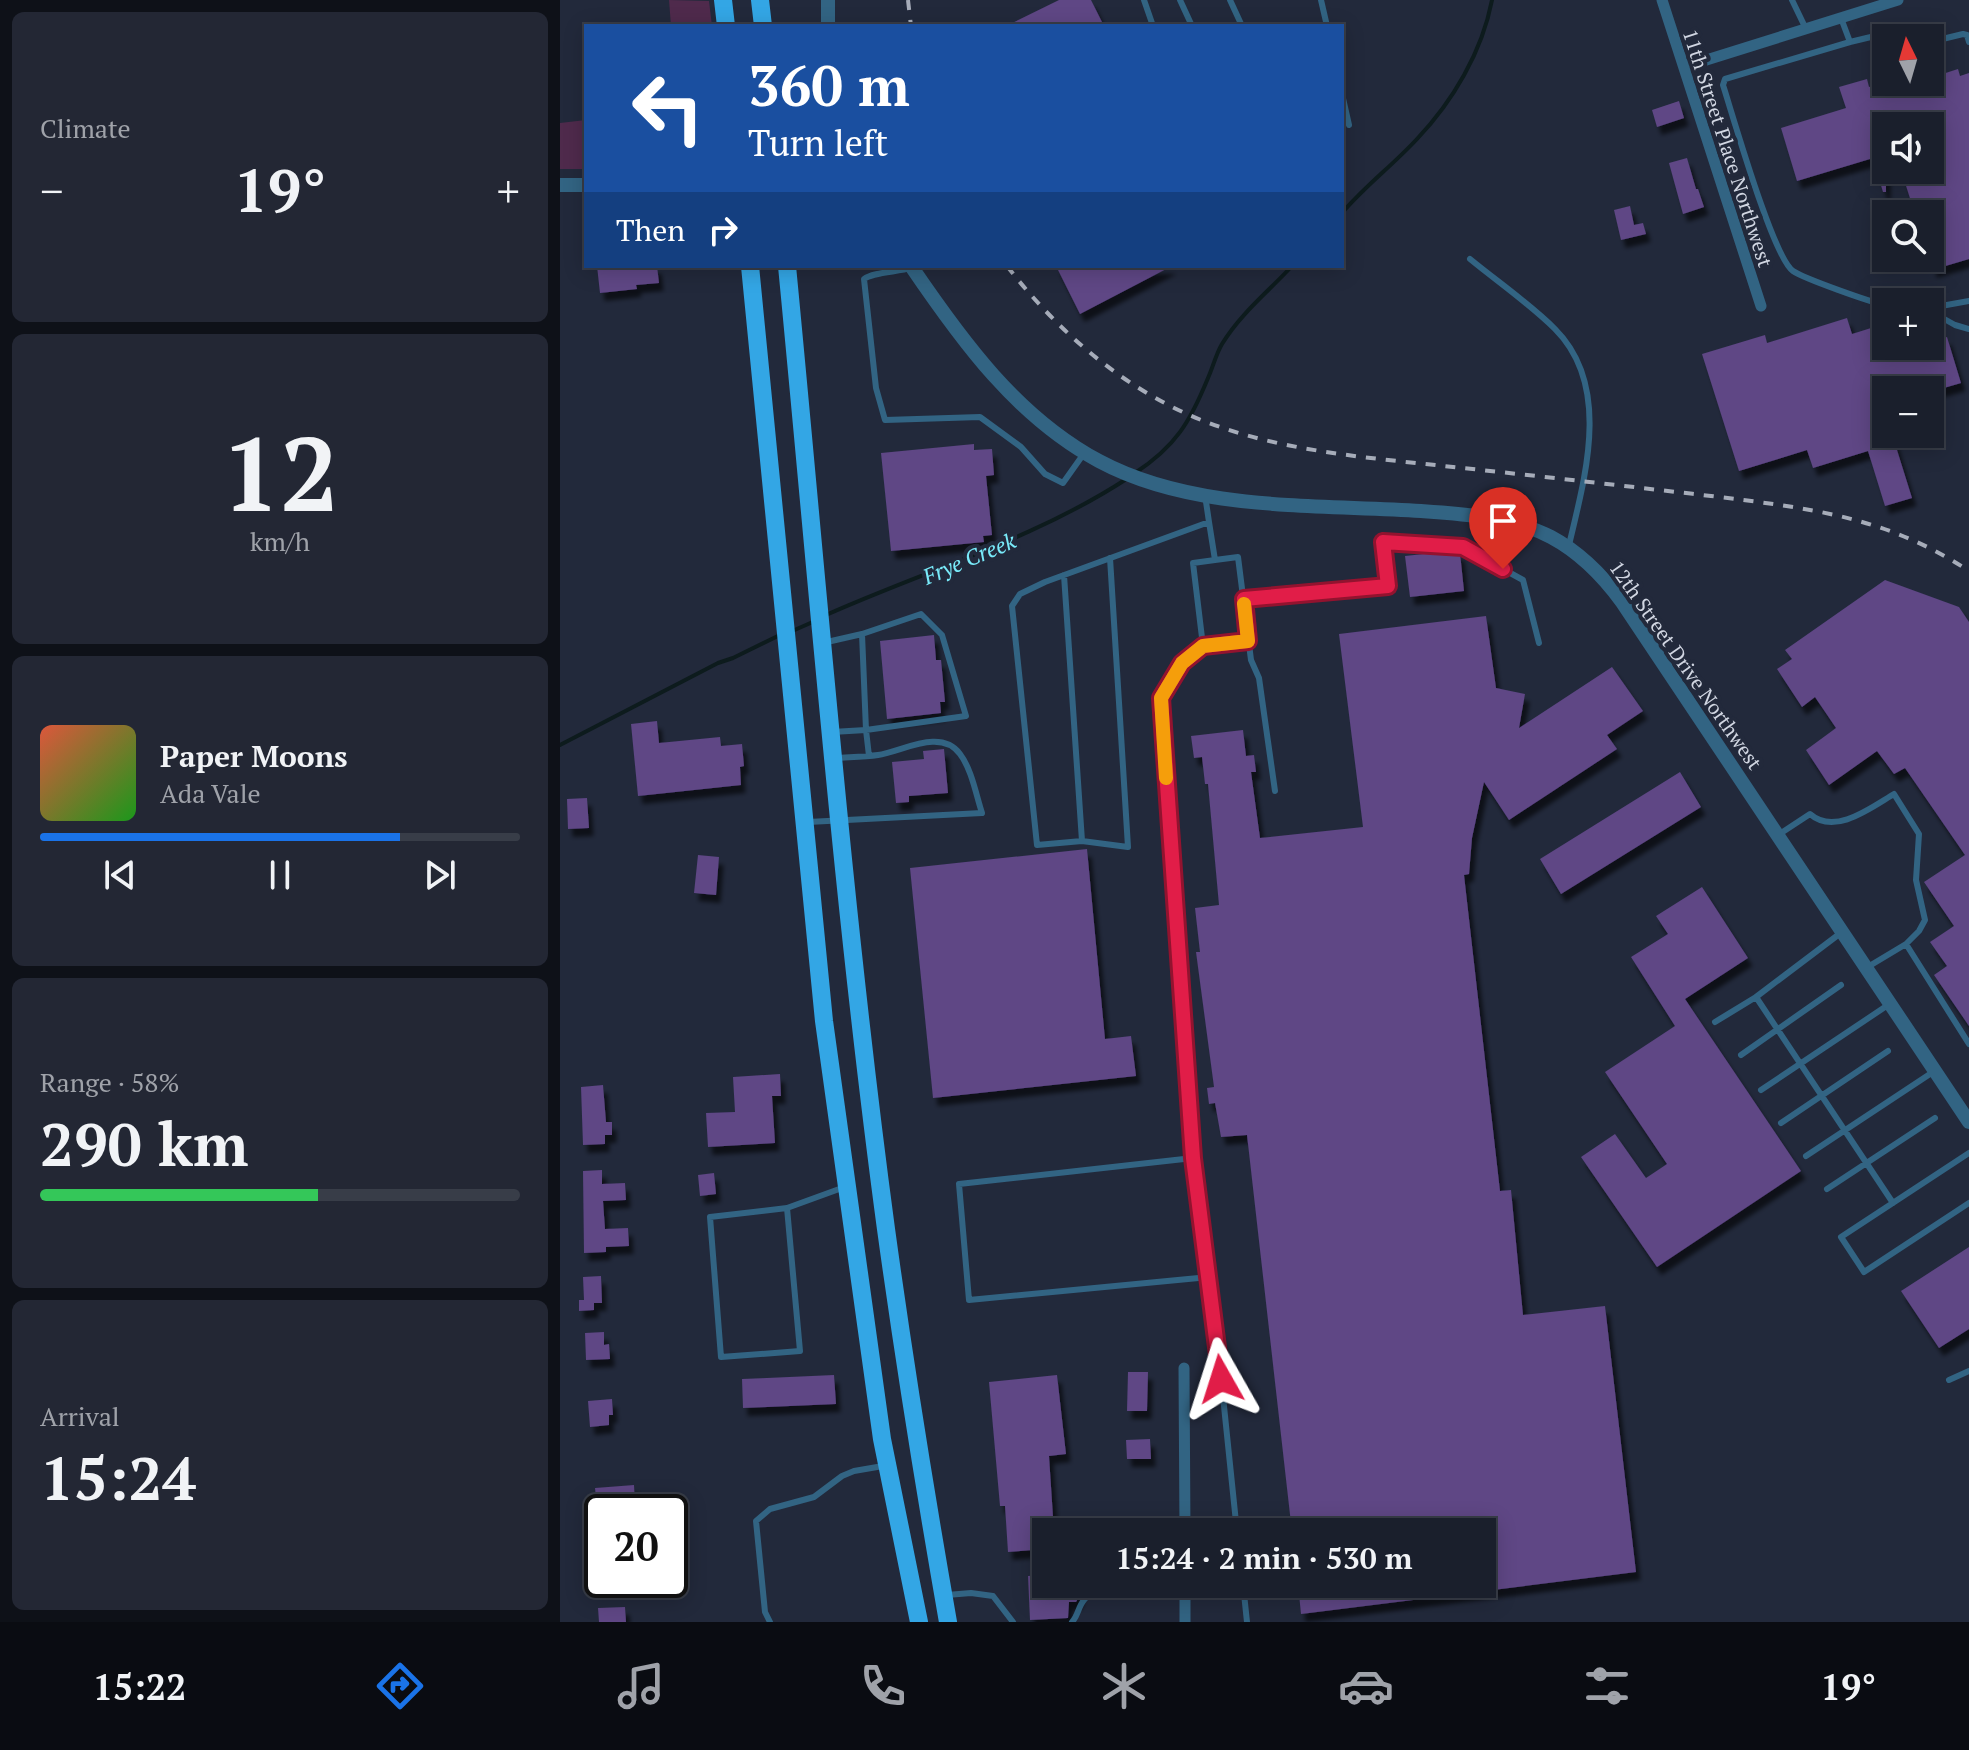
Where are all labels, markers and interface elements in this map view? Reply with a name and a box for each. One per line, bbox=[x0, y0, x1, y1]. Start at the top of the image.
north arrow bbox=[1872, 24, 1944, 96]
map controls bbox=[1872, 24, 1944, 448]
street label: 11th Street Place Northwest bbox=[1677, 26, 1779, 271]
text: 360 m bbox=[748, 48, 910, 122]
icon: left bbox=[616, 56, 720, 160]
text: Climate bbox=[40, 111, 131, 145]
button: sound bbox=[1872, 112, 1944, 184]
text: Turn left bbox=[748, 119, 888, 166]
text: 19° bbox=[234, 150, 326, 229]
text: − bbox=[40, 161, 63, 220]
text: + bbox=[497, 161, 520, 220]
button: search bbox=[1872, 200, 1944, 272]
icon: right bbox=[701, 208, 745, 252]
text: Then bbox=[616, 210, 685, 250]
button: + bbox=[1872, 288, 1944, 360]
button: − bbox=[1872, 376, 1944, 448]
text: 12 bbox=[221, 403, 339, 541]
pin bbox=[1469, 487, 1537, 569]
icon: arrive bbox=[1481, 499, 1525, 543]
text: km/h bbox=[250, 524, 310, 558]
water label: Frye Creek bbox=[917, 525, 1020, 591]
street label: 12th Street Drive Northwest bbox=[1603, 555, 1769, 775]
text: Paper Moons bbox=[160, 736, 348, 776]
text: Ada Vale bbox=[160, 776, 261, 810]
icon: previous bbox=[98, 853, 142, 897]
icon: pause bbox=[258, 853, 302, 897]
icon: next bbox=[418, 853, 462, 897]
text: Range · 58% bbox=[40, 1065, 179, 1099]
text: 290 km bbox=[40, 1104, 248, 1183]
position arrow bbox=[1179, 1337, 1263, 1421]
text: Arrival bbox=[40, 1399, 120, 1433]
text: 15:24 bbox=[40, 1438, 196, 1517]
speed limit sign: 20 bbox=[584, 1494, 688, 1598]
text: 15:24 · 2 min · 530 m bbox=[1116, 1538, 1412, 1578]
icon: directions bbox=[372, 1658, 428, 1714]
icon: music bbox=[613, 1658, 669, 1714]
icon: phone bbox=[855, 1658, 911, 1714]
icon: climate bbox=[1096, 1658, 1152, 1714]
icon: car bbox=[1338, 1658, 1394, 1714]
icon: filters bbox=[1579, 1658, 1635, 1714]
text: 15:22 bbox=[93, 1663, 186, 1710]
text: 19° bbox=[1821, 1663, 1876, 1710]

